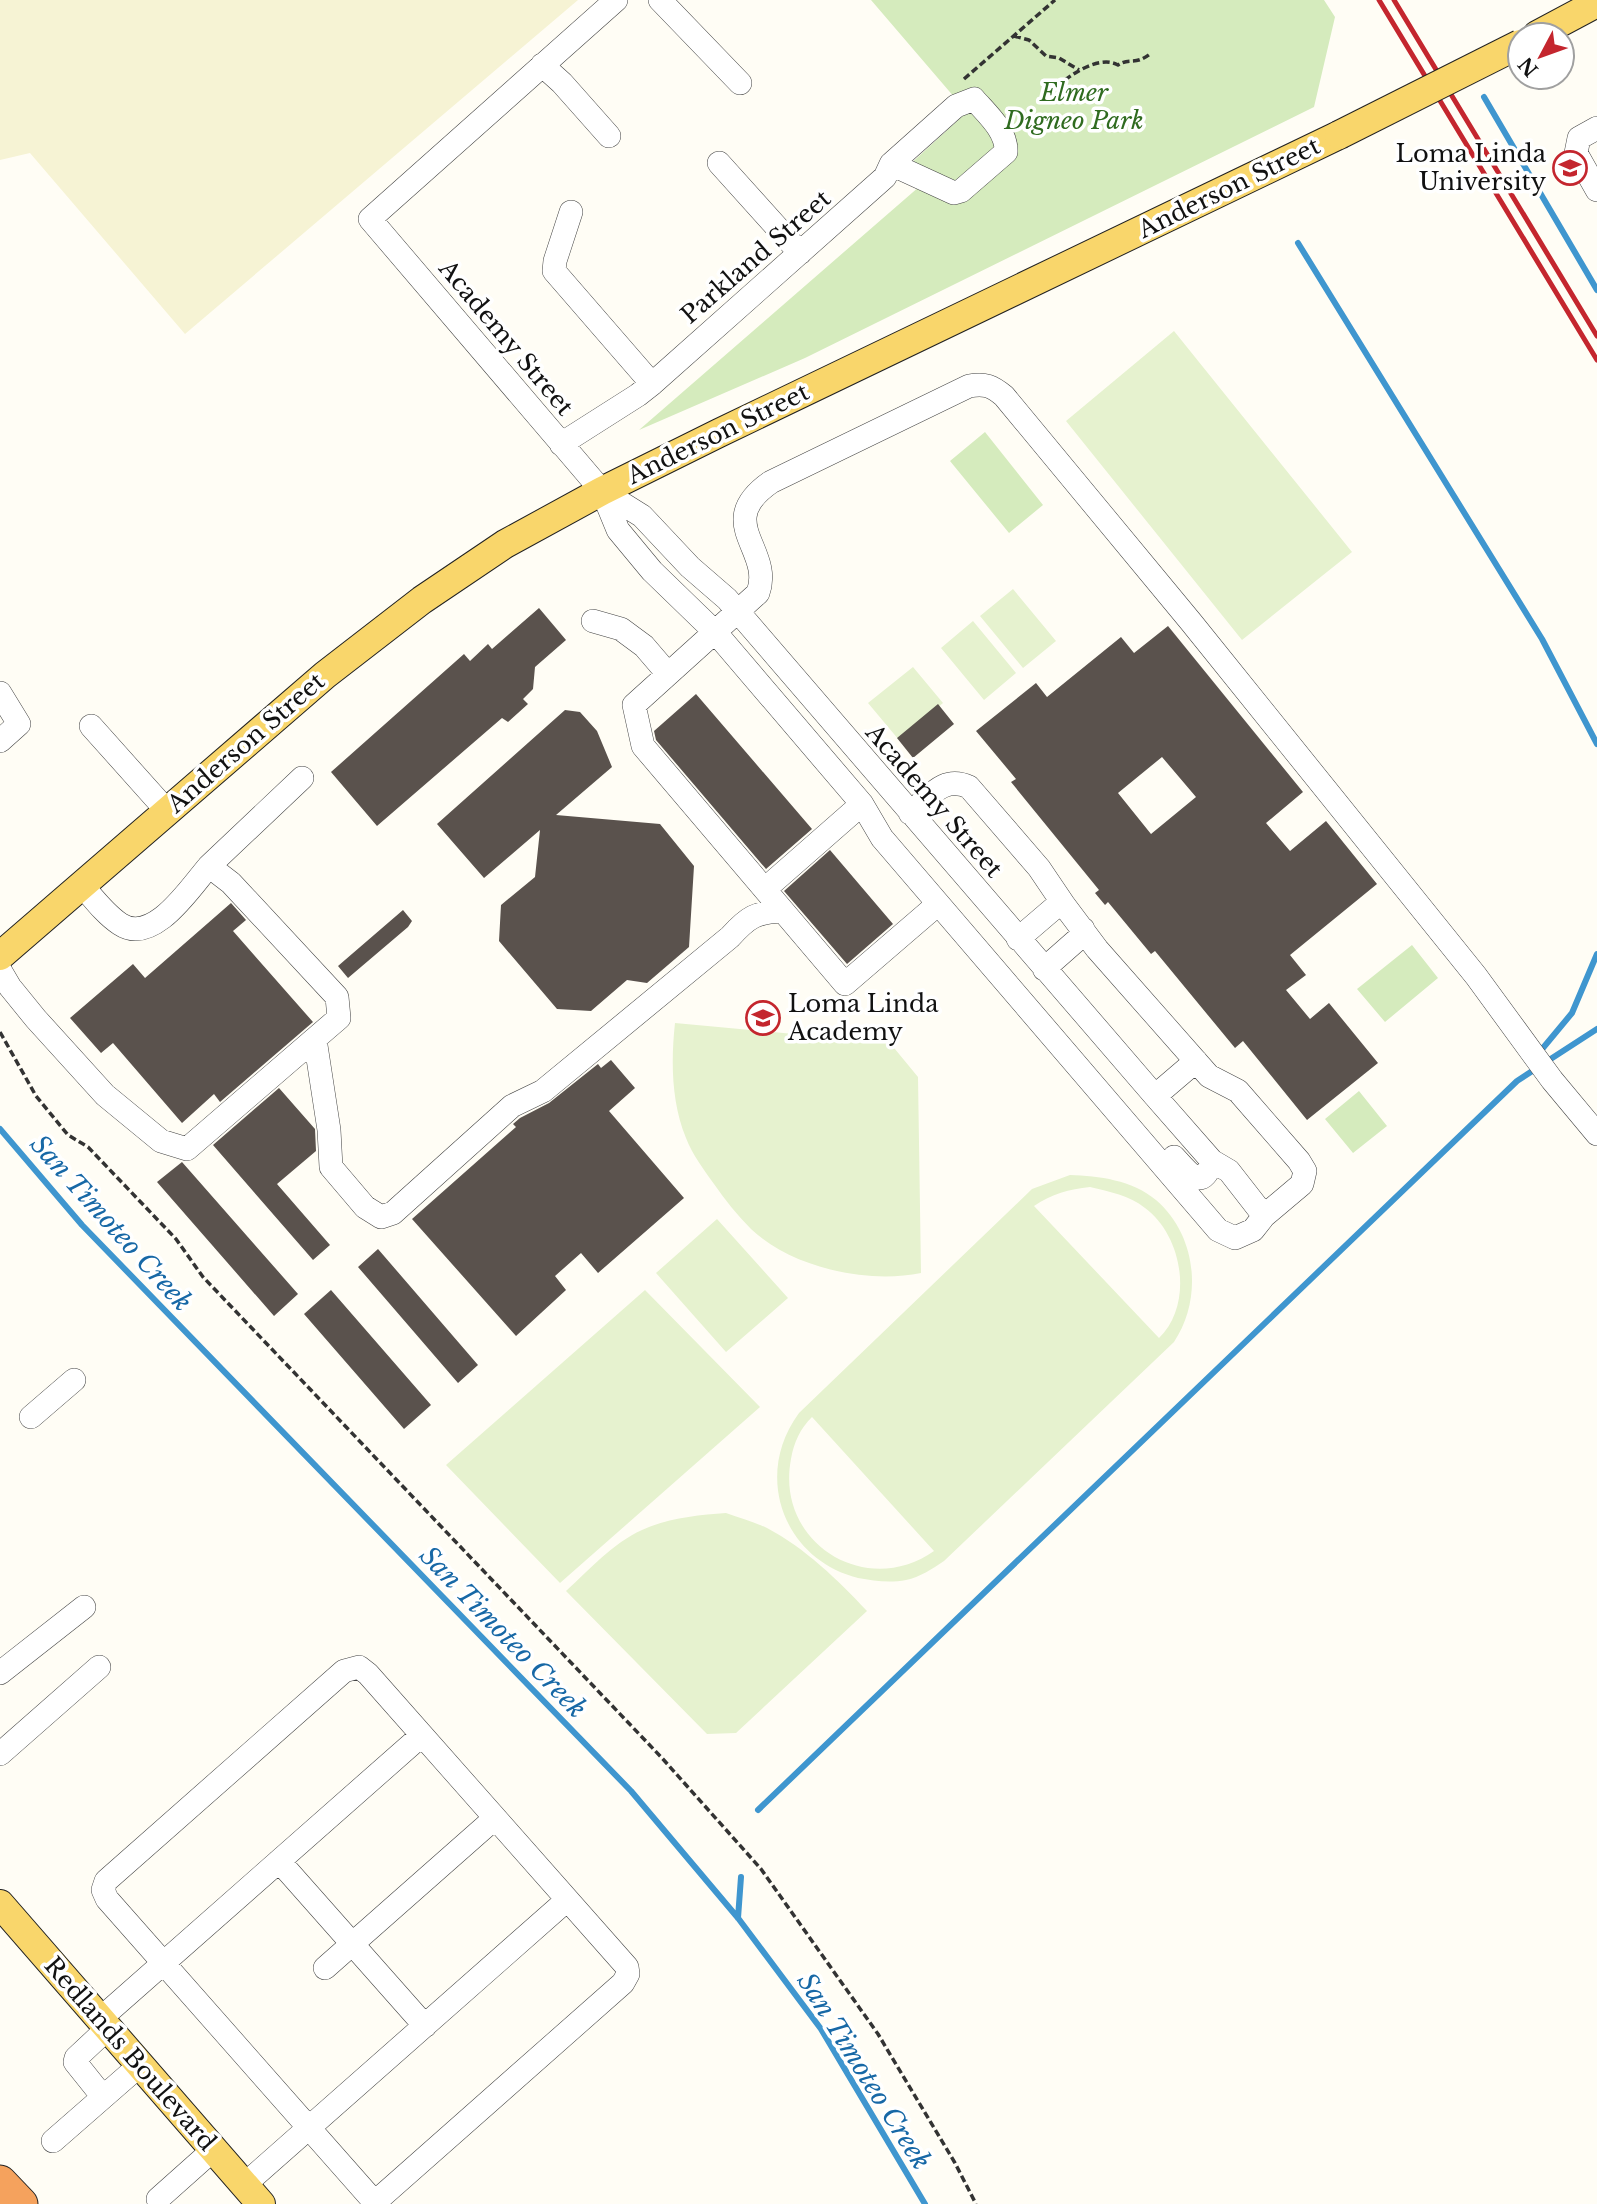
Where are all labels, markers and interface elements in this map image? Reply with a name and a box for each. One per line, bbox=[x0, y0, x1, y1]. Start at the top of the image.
north arrow bbox=[1506, 21, 1576, 91]
text: N bbox=[1514, 52, 1543, 81]
park label: Elmer Digneo Park bbox=[1003, 78, 1144, 135]
street label: Anderson Street bbox=[1132, 131, 1324, 245]
place label: Loma Linda University bbox=[1396, 139, 1547, 196]
school or university icon: Loma Linda University bbox=[1551, 149, 1589, 187]
street label: Parkland Street bbox=[675, 184, 836, 329]
street label: Academy Street bbox=[433, 254, 580, 421]
street label: Anderson Street bbox=[621, 377, 813, 491]
street label: Anderson Street bbox=[160, 667, 330, 819]
street label: Academy Street bbox=[859, 717, 1009, 883]
place label: Loma Linda Academy bbox=[787, 989, 939, 1046]
school or university icon: Loma Linda Academy bbox=[744, 999, 782, 1037]
water label: San Timoteo Creek bbox=[23, 1128, 199, 1318]
water label: San Timoteo Creek bbox=[413, 1540, 593, 1724]
street label: Redlands Boulevard bbox=[38, 1951, 222, 2156]
water label: San Timoteo Creek bbox=[791, 1967, 937, 2175]

